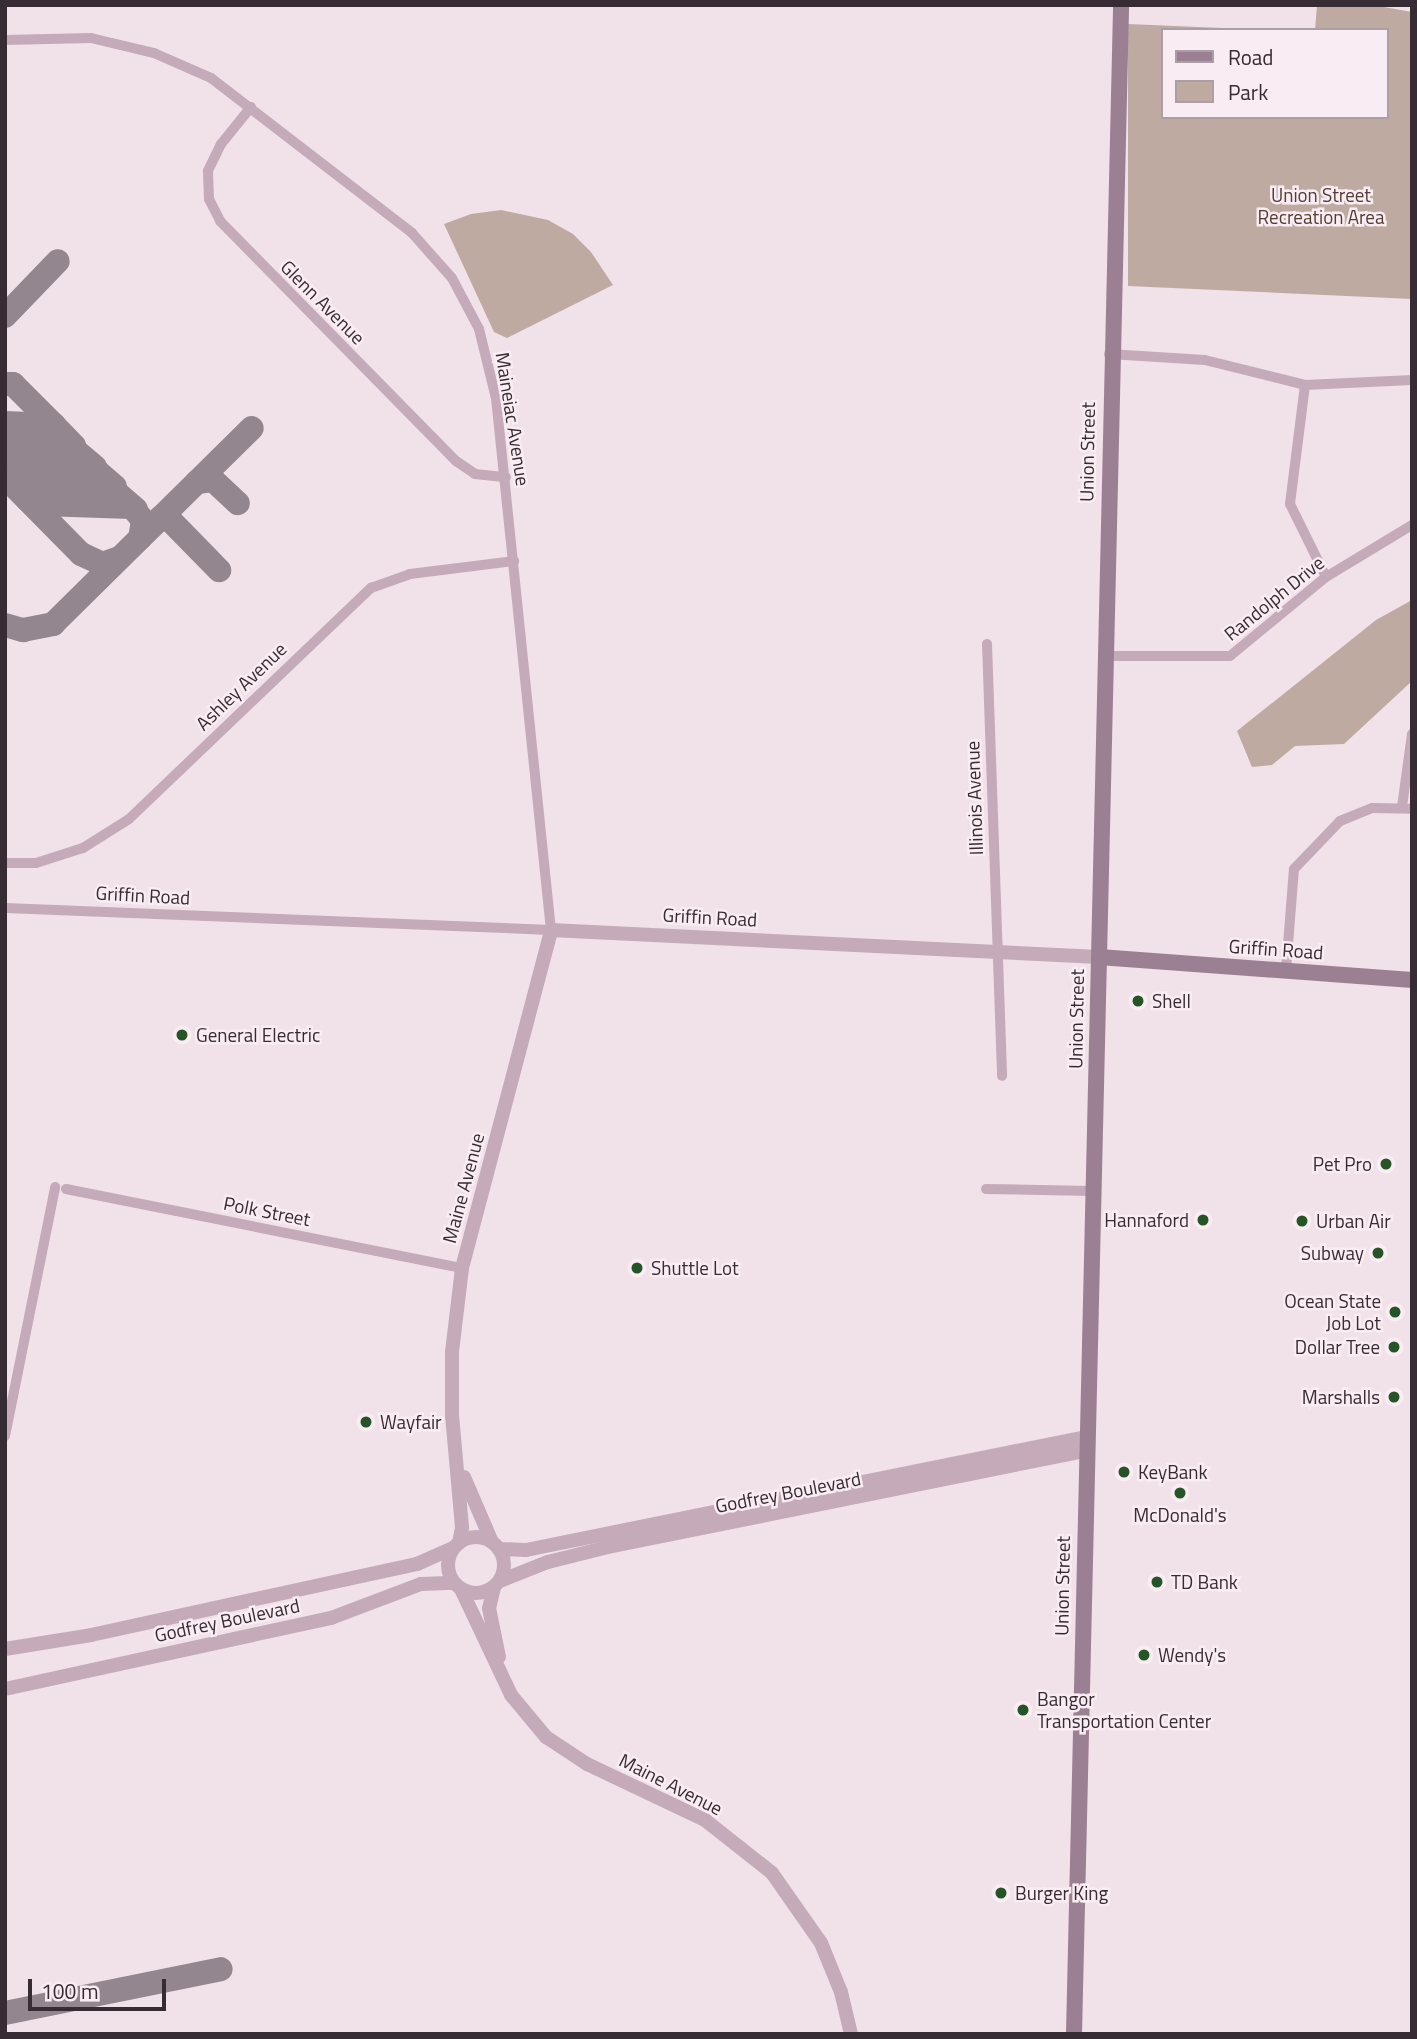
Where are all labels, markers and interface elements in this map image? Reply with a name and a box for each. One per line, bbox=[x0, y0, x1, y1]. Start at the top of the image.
legend bbox=[1162, 28, 1389, 119]
text: Road bbox=[1228, 41, 1273, 73]
text: Park bbox=[1228, 76, 1268, 108]
park label: Union Street Recreation Area bbox=[1258, 184, 1384, 228]
street label: Glenn Avenue bbox=[276, 255, 370, 349]
street label: Maineiac Avenue bbox=[491, 351, 535, 487]
street label: Union Street bbox=[1075, 402, 1099, 502]
street label: Randolph Drive bbox=[1219, 551, 1329, 645]
street label: Ashley Avenue bbox=[191, 637, 291, 735]
street label: Illinois Avenue bbox=[961, 740, 987, 856]
street label: Griffin Road bbox=[95, 881, 191, 909]
street label: Griffin Road bbox=[662, 903, 758, 931]
street label: Griffin Road bbox=[1228, 934, 1324, 964]
street label: Union Street bbox=[1064, 969, 1088, 1069]
place label: Shell bbox=[1152, 990, 1191, 1012]
marker: Shell bbox=[1130, 993, 1146, 1009]
place label: General Electric bbox=[196, 1024, 320, 1046]
marker: General Electric bbox=[174, 1027, 190, 1043]
street label: Maine Avenue bbox=[437, 1130, 489, 1246]
place label: Pet Pro bbox=[1313, 1153, 1372, 1175]
marker: Pet Pro bbox=[1378, 1156, 1394, 1172]
street label: Polk Street bbox=[222, 1191, 312, 1231]
place label: Hannaford bbox=[1104, 1209, 1189, 1231]
place label: Urban Air bbox=[1316, 1210, 1391, 1232]
marker: Hannaford bbox=[1195, 1212, 1211, 1228]
marker: Urban Air bbox=[1294, 1213, 1310, 1229]
place label: Subway bbox=[1301, 1242, 1364, 1264]
marker: Subway bbox=[1370, 1245, 1386, 1261]
place label: Shuttle Lot bbox=[651, 1257, 739, 1279]
marker: Shuttle Lot bbox=[629, 1260, 645, 1276]
place label: Ocean State Job Lot bbox=[1284, 1290, 1381, 1334]
marker: Ocean State Job Lot bbox=[1387, 1304, 1403, 1320]
place label: Dollar Tree bbox=[1295, 1336, 1380, 1358]
marker: Dollar Tree bbox=[1386, 1339, 1402, 1355]
place label: Marshalls bbox=[1302, 1386, 1380, 1408]
marker: Marshalls bbox=[1386, 1389, 1402, 1405]
place label: Wayfair bbox=[380, 1411, 442, 1433]
marker: Wayfair bbox=[358, 1414, 374, 1430]
place label: KeyBank bbox=[1138, 1461, 1208, 1483]
marker: KeyBank bbox=[1116, 1464, 1132, 1480]
street label: Godfrey Boulevard bbox=[713, 1467, 863, 1517]
marker: McDonald's bbox=[1172, 1485, 1188, 1501]
place label: McDonald's bbox=[1133, 1504, 1227, 1526]
street label: Union Street bbox=[1050, 1536, 1074, 1636]
place label: TD Bank bbox=[1171, 1571, 1238, 1593]
marker: TD Bank bbox=[1149, 1574, 1165, 1590]
street label: Godfrey Boulevard bbox=[152, 1593, 302, 1647]
place label: Wendy's bbox=[1158, 1644, 1226, 1666]
marker: Wendy's bbox=[1136, 1647, 1152, 1663]
place label: Bangor Transportation Center bbox=[1037, 1688, 1211, 1732]
marker: Bangor Transportation Center bbox=[1015, 1702, 1031, 1718]
street label: Maine Avenue bbox=[615, 1748, 727, 1820]
place label: Burger King bbox=[1015, 1882, 1108, 1904]
marker: Burger King bbox=[993, 1885, 1009, 1901]
scale bar bbox=[32, 1966, 170, 2010]
text: 100 m bbox=[41, 1975, 98, 2007]

